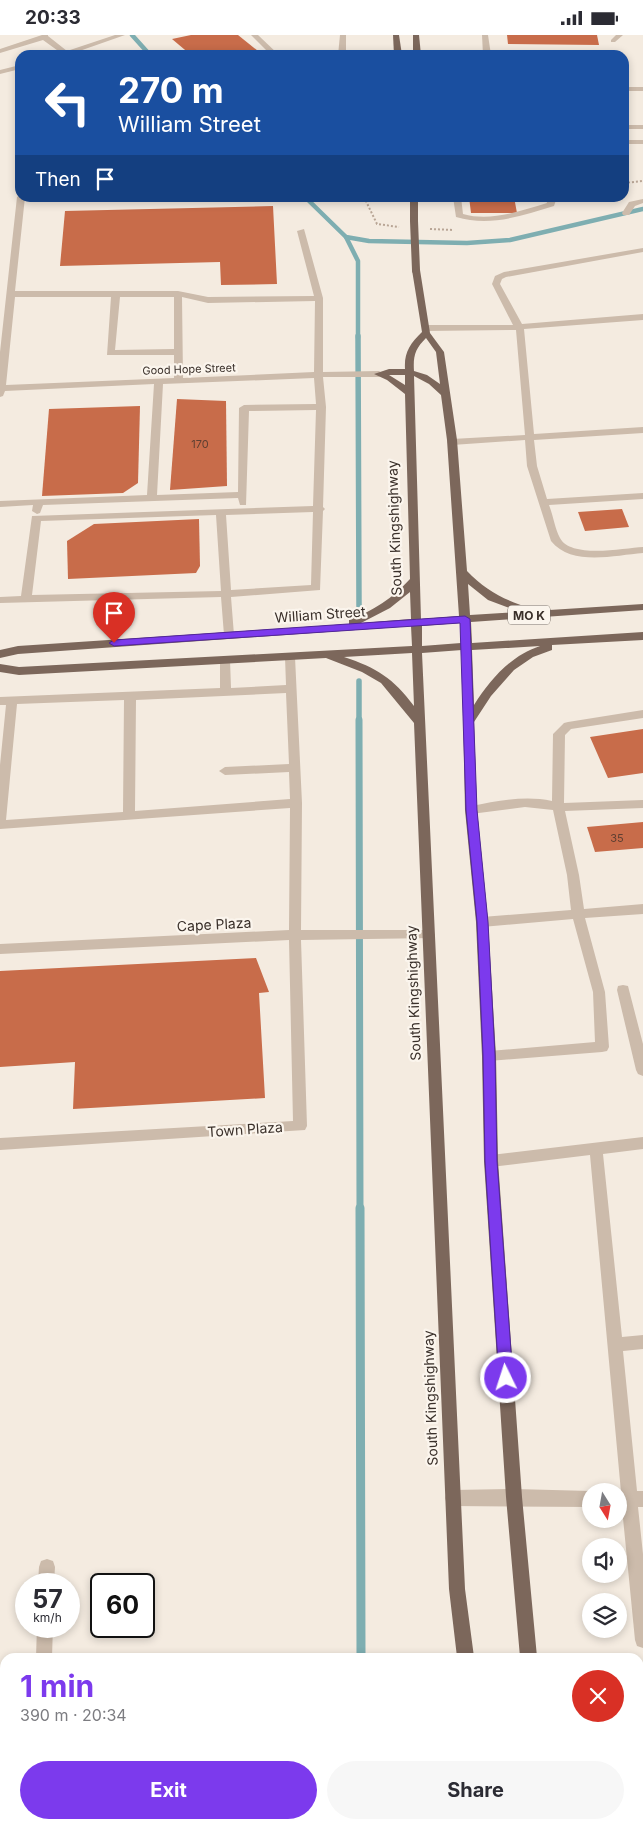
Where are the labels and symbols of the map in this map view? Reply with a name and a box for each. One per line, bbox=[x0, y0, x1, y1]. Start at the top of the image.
street label: Good Hope Street bbox=[142, 360, 236, 378]
house number: 170 bbox=[191, 437, 209, 451]
street label: South Kingshighway bbox=[383, 460, 405, 596]
pin bbox=[93, 592, 135, 643]
street label: William Street bbox=[274, 602, 366, 626]
road number: MO K bbox=[508, 605, 550, 625]
house number: 35 bbox=[610, 831, 624, 845]
street label: Cape Plaza bbox=[176, 914, 252, 934]
street label: South Kingshighway bbox=[402, 925, 424, 1061]
street label: Town Plaza bbox=[207, 1118, 283, 1140]
street label: South Kingshighway bbox=[419, 1330, 441, 1466]
position arrow bbox=[479, 1351, 531, 1403]
north arrow bbox=[582, 1483, 628, 1527]
speed limit sign: 60 bbox=[90, 1573, 155, 1638]

